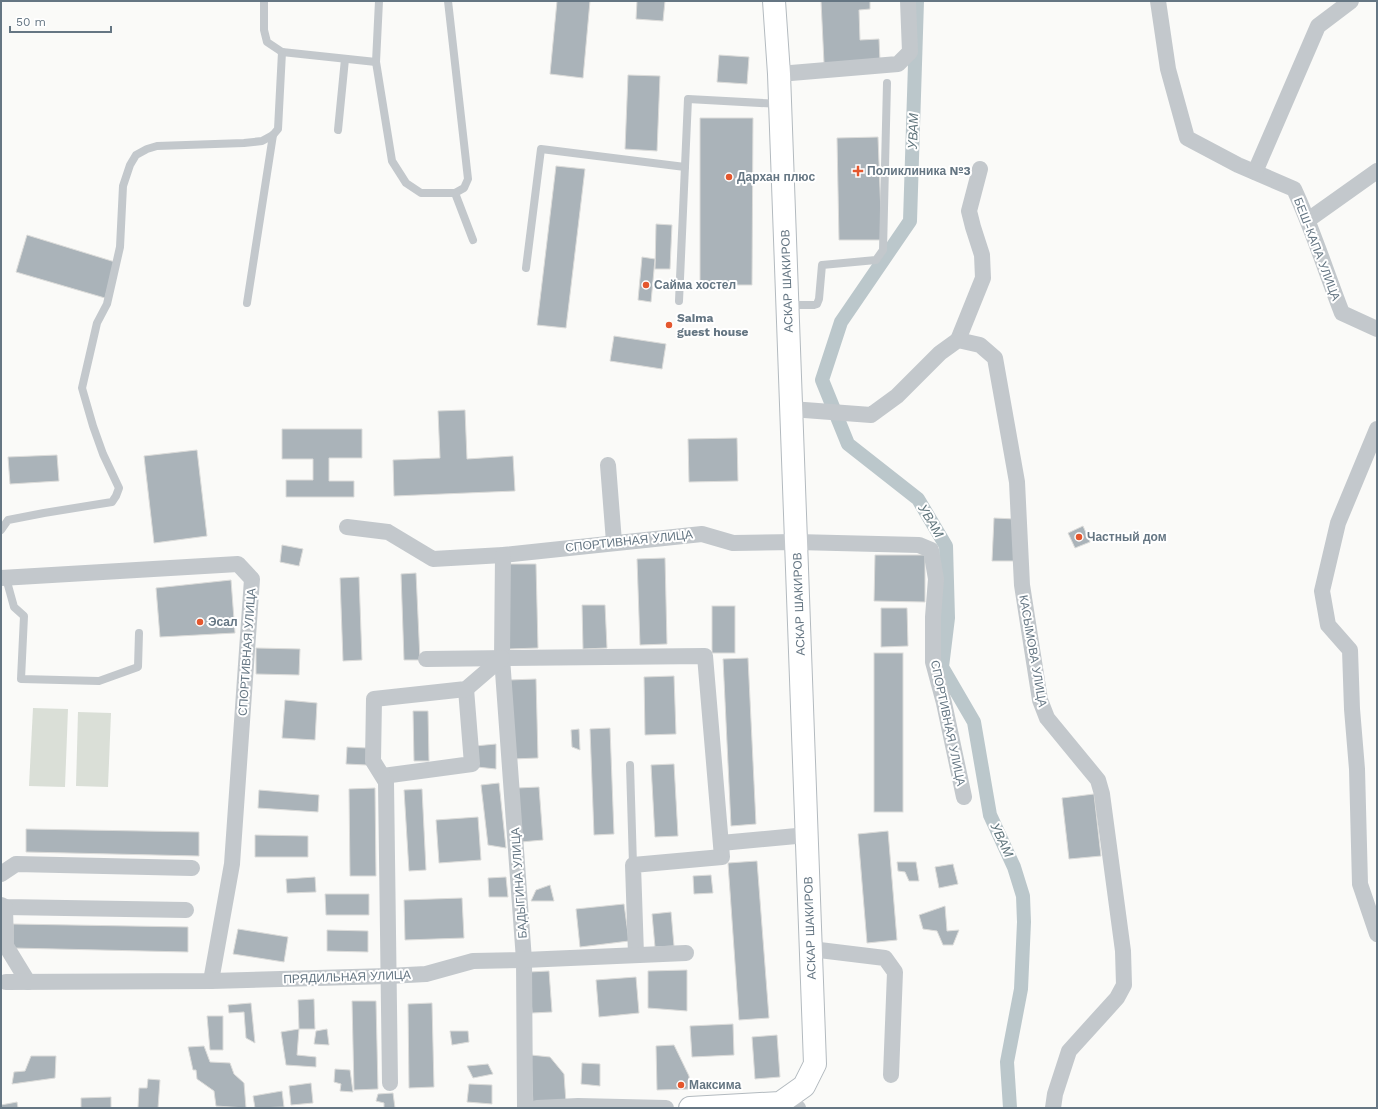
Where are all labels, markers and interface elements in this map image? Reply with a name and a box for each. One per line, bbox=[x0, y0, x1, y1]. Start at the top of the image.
scale bar bbox=[10, 8, 111, 34]
text: 50 m bbox=[16, 15, 46, 29]
water label: УВАМ bbox=[905, 113, 921, 150]
place label: Поликлиника №3 bbox=[867, 164, 971, 178]
marker: Поликлиника №3 bbox=[852, 165, 864, 177]
place label: Дархан плюс bbox=[737, 170, 815, 184]
marker: Дархан плюс bbox=[724, 172, 734, 182]
street label: БЕШ-КАПА УЛИЦА bbox=[1291, 196, 1343, 302]
street label: АСКАР ШАКИРОВ bbox=[778, 229, 796, 333]
place label: Сайма хостел bbox=[654, 278, 736, 292]
marker: Сайма хостел bbox=[641, 280, 651, 290]
place label: Saima guest house bbox=[677, 311, 749, 339]
marker: Saima guest house bbox=[664, 320, 674, 330]
water label: УВАМ bbox=[915, 501, 947, 540]
street label: СПОРТИВНАЯ УЛИЦА bbox=[565, 527, 693, 555]
place label: Частный дом bbox=[1087, 530, 1167, 544]
marker: Частный дом bbox=[1074, 532, 1084, 542]
street label: АСКАР ШАКИРОВ bbox=[790, 552, 808, 656]
street label: СПОРТИВНАЯ УЛИЦА bbox=[236, 588, 258, 716]
street label: КАСЫМОВА УЛИЦА bbox=[1016, 594, 1050, 708]
place label: Эсал bbox=[208, 615, 238, 629]
marker: Эсал bbox=[195, 617, 205, 627]
street label: СПОРТИВНАЯ УЛИЦА bbox=[928, 659, 968, 787]
water label: УВАМ bbox=[987, 820, 1016, 860]
street label: БАДЫГИНА УЛИЦА bbox=[508, 827, 530, 939]
street label: АСКАР ШАКИРОВ bbox=[801, 876, 819, 980]
street label: ПРЯДИЛЬНАЯ УЛИЦА bbox=[283, 968, 411, 986]
place label: Максима bbox=[689, 1078, 741, 1092]
marker: Максима bbox=[676, 1080, 686, 1090]

